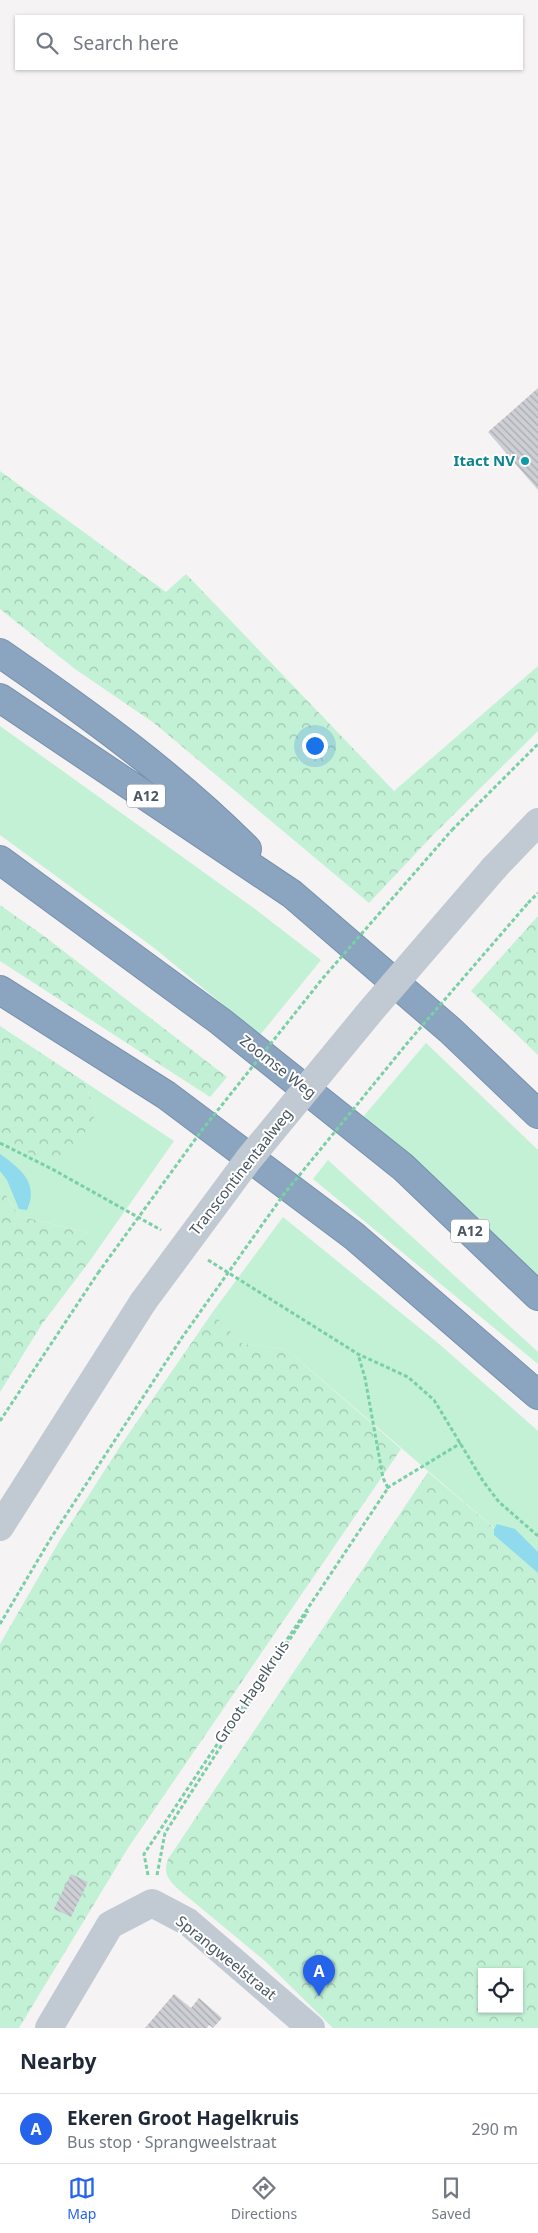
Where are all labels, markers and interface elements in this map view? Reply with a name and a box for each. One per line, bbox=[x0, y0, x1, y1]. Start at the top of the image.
search box bbox=[15, 15, 523, 70]
icon: search bbox=[33, 29, 61, 57]
text: Search here bbox=[73, 30, 179, 56]
place label: Itact NV bbox=[454, 450, 515, 470]
marker: Itact NV bbox=[519, 455, 531, 467]
your location bbox=[302, 733, 328, 759]
road number: A12 bbox=[127, 784, 165, 808]
street label: Zoomse Weg bbox=[236, 1030, 321, 1102]
street label: Transcontinentaalweg bbox=[184, 1104, 296, 1239]
road number: A12 bbox=[451, 1220, 489, 1242]
street label: Groot Hagelkruis bbox=[209, 1636, 293, 1747]
street label: Sprangweelstraat bbox=[172, 1911, 281, 2004]
pin: A bbox=[303, 1955, 335, 1996]
map controls bbox=[478, 1968, 523, 2013]
button: locate bbox=[478, 1968, 523, 2013]
text: Nearby bbox=[20, 2047, 96, 2075]
text: Ekeren Groot Hagelkruis bbox=[67, 2105, 299, 2131]
text: A bbox=[30, 2118, 42, 2140]
text: 290 m bbox=[471, 2118, 518, 2140]
text: Bus stop · Sprangweelstraat bbox=[67, 2131, 277, 2153]
tab: Map bbox=[67, 2174, 96, 2223]
tab: Directions bbox=[231, 2174, 297, 2223]
tab: Saved bbox=[432, 2174, 471, 2223]

